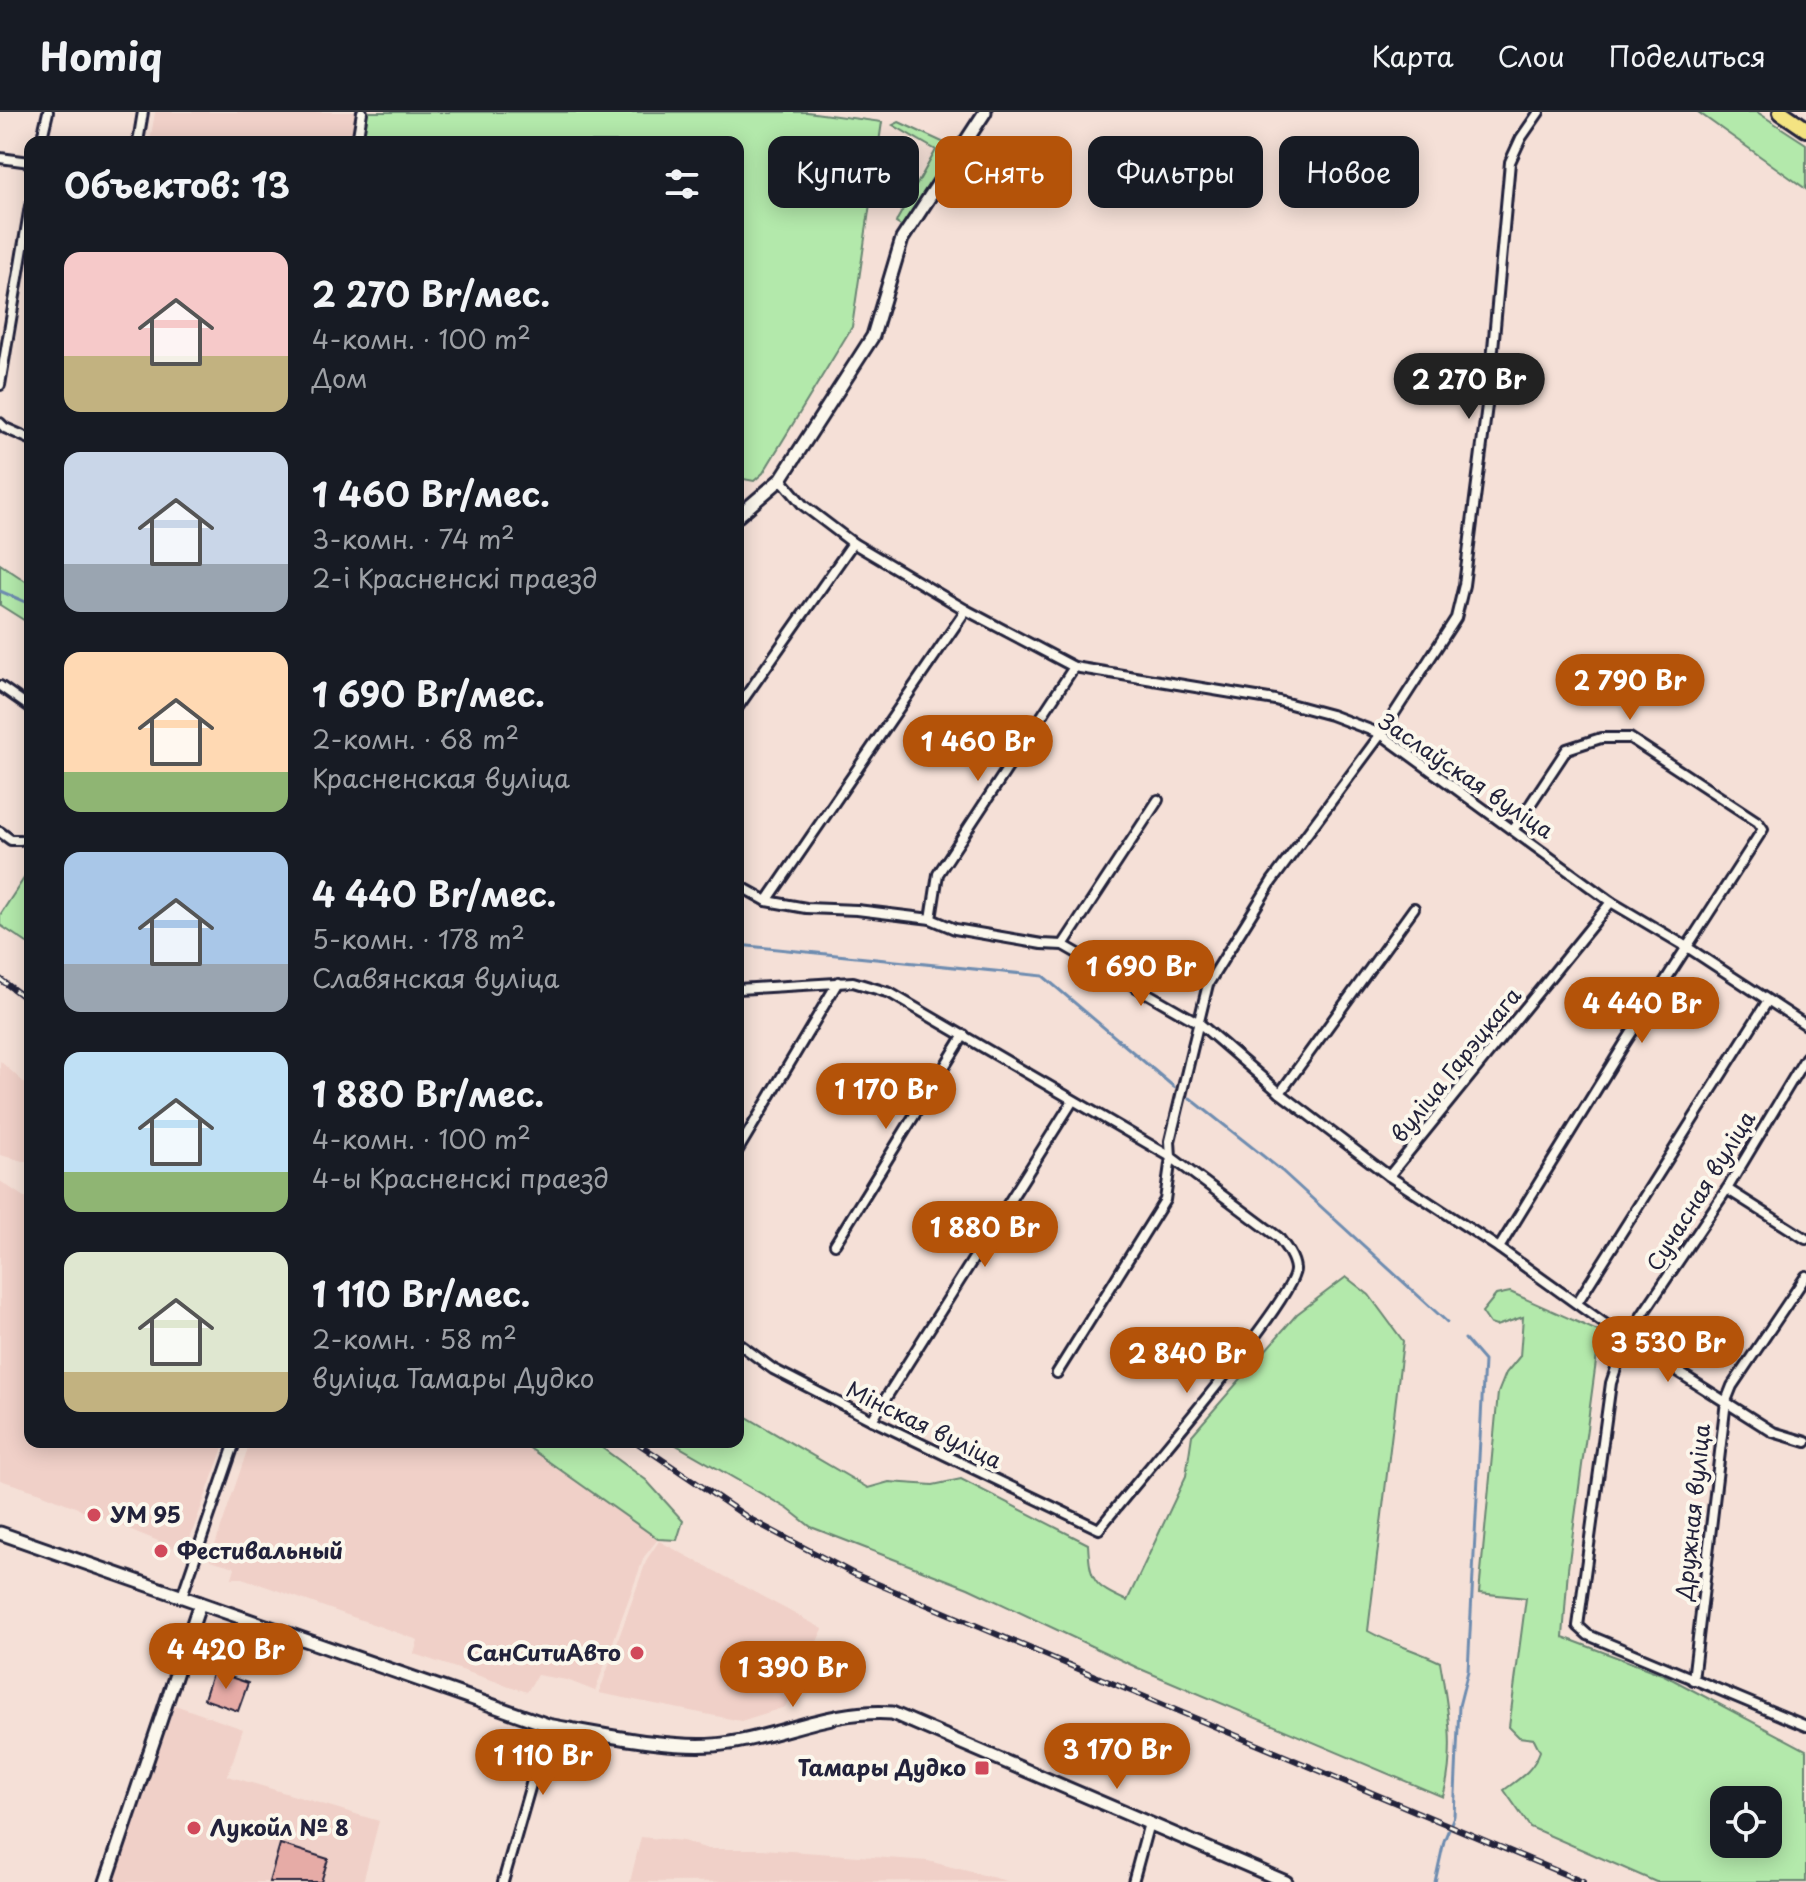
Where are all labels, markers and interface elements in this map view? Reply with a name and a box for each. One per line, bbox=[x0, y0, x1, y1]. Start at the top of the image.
text: Homiq bbox=[40, 27, 162, 84]
text: Карта bbox=[1371, 34, 1454, 77]
text: Слои bbox=[1498, 34, 1565, 77]
text: Поделиться bbox=[1609, 34, 1766, 77]
chip: Купить bbox=[768, 136, 919, 208]
chip: Снять bbox=[935, 136, 1072, 208]
chip: Фильтры bbox=[1088, 136, 1263, 208]
chip: Новое bbox=[1279, 136, 1419, 208]
text: Объектов: 13 bbox=[64, 158, 290, 210]
icon: filters bbox=[660, 162, 704, 206]
text: 2 270 Br/мес. bbox=[312, 267, 550, 319]
icon: home bbox=[128, 284, 224, 380]
text: 4-комн. · 100 m² bbox=[312, 319, 531, 358]
pin: 2 270 Br bbox=[1386, 353, 1552, 421]
text: Дом bbox=[312, 358, 368, 397]
text: 2 270 Br bbox=[1412, 359, 1526, 398]
text: 1 460 Br/мес. bbox=[312, 467, 550, 519]
icon: home bbox=[128, 484, 224, 580]
text: 3-комн. · 74 m² bbox=[312, 519, 515, 558]
text: 2-і Красненскі праезд bbox=[312, 558, 598, 597]
pin: 2 790 Br bbox=[1547, 654, 1713, 722]
text: 2 790 Br bbox=[1574, 660, 1686, 699]
text: 1 690 Br/мес. bbox=[312, 667, 545, 719]
icon: home bbox=[128, 684, 224, 780]
street label: Заслаўская вуліца bbox=[1373, 704, 1561, 846]
pin: 1 460 Br bbox=[895, 715, 1061, 783]
text: 2-комн. · 68 m² bbox=[312, 719, 519, 758]
text: 1 460 Br bbox=[921, 721, 1035, 760]
text: Красненская вуліца bbox=[312, 758, 570, 797]
text: 4 440 Br/мес. bbox=[312, 867, 556, 919]
icon: home bbox=[128, 884, 224, 980]
text: 5-комн. · 178 m² bbox=[312, 919, 525, 958]
pin: 1 690 Br bbox=[1058, 940, 1224, 1008]
text: 1 690 Br bbox=[1086, 946, 1196, 985]
text: Славянская вуліца bbox=[312, 958, 559, 997]
pin: 4 440 Br bbox=[1559, 977, 1725, 1045]
street label: вуліца Гарэцкага bbox=[1382, 979, 1528, 1149]
text: 4 440 Br bbox=[1582, 983, 1702, 1022]
pin: 1 170 Br bbox=[803, 1063, 969, 1131]
text: 1 880 Br/мес. bbox=[312, 1067, 544, 1119]
text: 1 170 Br bbox=[834, 1069, 938, 1108]
icon: home bbox=[128, 1084, 224, 1180]
street label: Сучасная вуліца bbox=[1637, 1103, 1763, 1277]
text: 4-комн. · 100 m² bbox=[312, 1119, 531, 1158]
text: 4-ы Красненскі праезд bbox=[312, 1158, 609, 1197]
pin: 1 880 Br bbox=[902, 1201, 1068, 1269]
text: 1 880 Br bbox=[930, 1207, 1040, 1246]
text: 1 110 Br/мес. bbox=[312, 1267, 531, 1319]
icon: home bbox=[128, 1284, 224, 1380]
pin: 3 530 Br bbox=[1585, 1316, 1751, 1384]
text: 2-комн. · 58 m² bbox=[312, 1319, 517, 1358]
text: 3 530 Br bbox=[1610, 1322, 1726, 1361]
pin: 2 840 Br bbox=[1104, 1327, 1270, 1395]
text: 2 840 Br bbox=[1128, 1333, 1246, 1372]
text: вуліца Тамары Дудко bbox=[312, 1358, 594, 1397]
street label: Мінская вуліца bbox=[841, 1372, 1008, 1476]
street label: Дружная вуліца bbox=[1666, 1421, 1717, 1603]
place label: УМ 95 bbox=[110, 1497, 181, 1530]
marker: УМ 95 bbox=[85, 1506, 103, 1524]
place label: Фестивальный bbox=[177, 1533, 343, 1566]
marker: Фестивальный bbox=[152, 1542, 170, 1560]
pin: 4 420 Br bbox=[143, 1623, 309, 1691]
text: 4 420 Br bbox=[167, 1629, 285, 1668]
place label: СанСитиАвто bbox=[467, 1635, 621, 1668]
pin: 1 390 Br bbox=[710, 1641, 876, 1709]
marker: СанСитиАвто bbox=[628, 1644, 646, 1662]
text: 1 390 Br bbox=[738, 1647, 848, 1686]
pin: 3 170 Br bbox=[1034, 1723, 1200, 1791]
pin: 1 110 Br bbox=[460, 1729, 626, 1797]
text: 3 170 Br bbox=[1062, 1729, 1172, 1768]
text: 1 110 Br bbox=[493, 1735, 593, 1774]
place label: Тамары Дудко bbox=[798, 1750, 966, 1783]
marker: Тамары Дудко bbox=[973, 1759, 991, 1777]
map controls bbox=[1710, 1786, 1782, 1858]
button: locate bbox=[1710, 1786, 1782, 1858]
place label: Лукойл № 8 bbox=[210, 1810, 349, 1843]
marker: Лукойл № 8 bbox=[185, 1819, 203, 1837]

